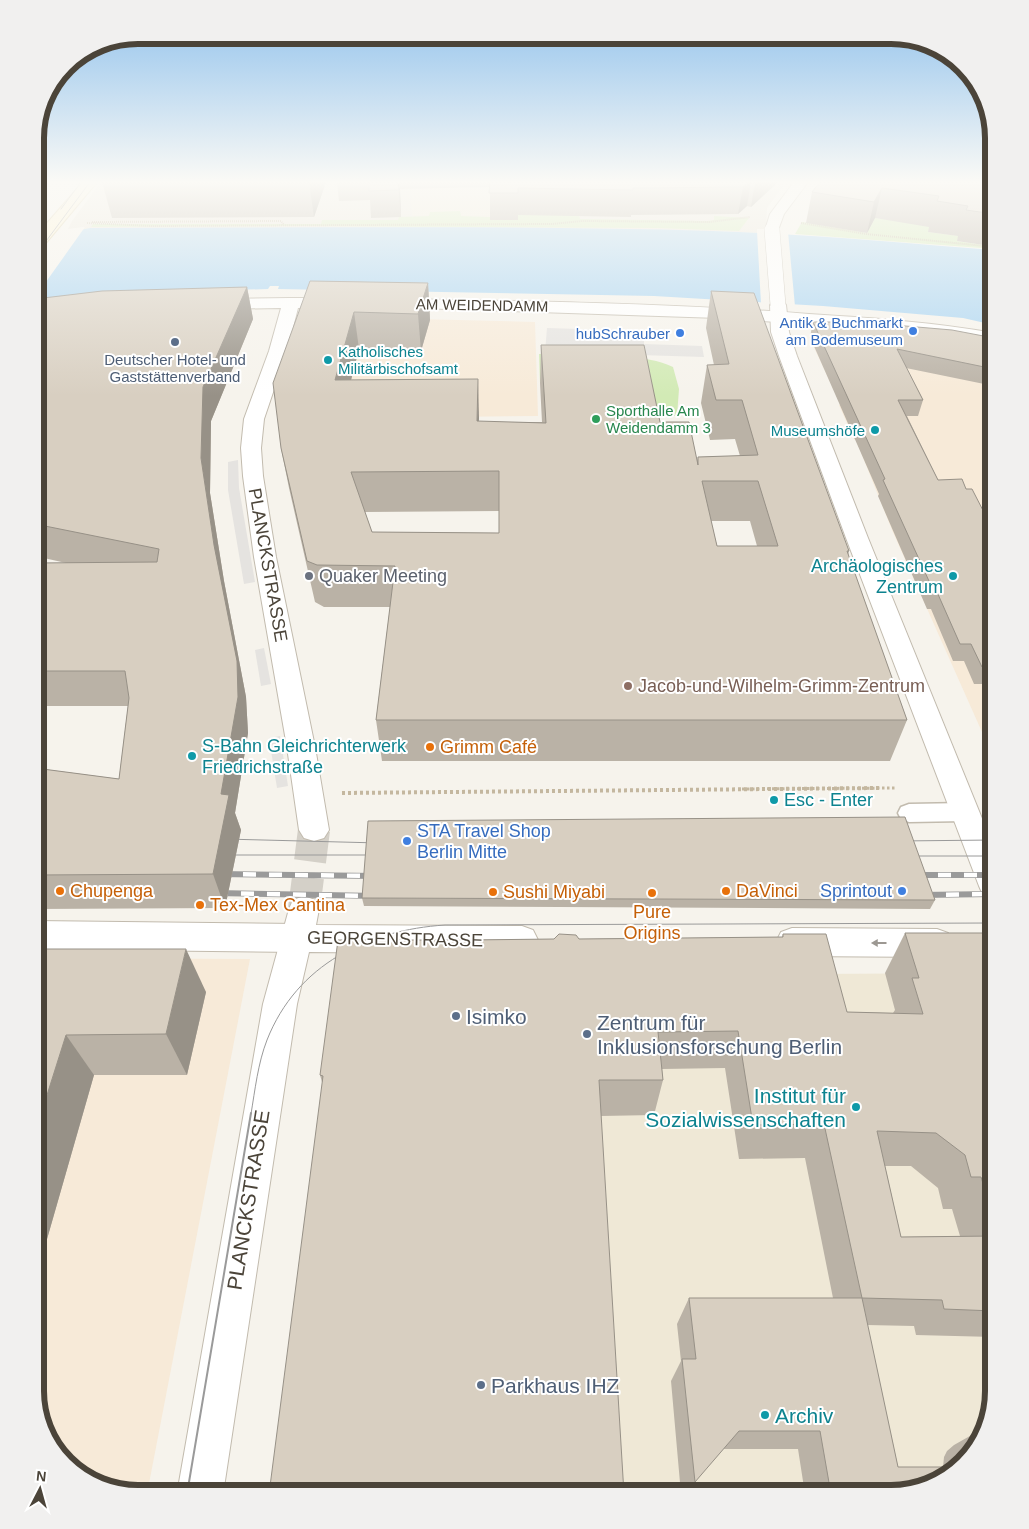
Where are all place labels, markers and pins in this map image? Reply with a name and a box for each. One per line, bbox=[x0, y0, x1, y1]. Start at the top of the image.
place label: Antik & Buchmarkt am Bodemuseum bbox=[780, 314, 904, 348]
place label: hubSchrauber bbox=[576, 325, 670, 342]
marker: Antik & Buchmarkt am Bodemuseum bbox=[907, 325, 919, 337]
marker: hubSchrauber bbox=[674, 327, 686, 339]
marker: Deutscher Hotel- und Gaststättenverband bbox=[169, 336, 181, 348]
place label: Katholisches Militärbischofsamt bbox=[338, 343, 459, 377]
place label: Deutscher Hotel- und Gaststättenverband bbox=[104, 351, 246, 385]
marker: Katholisches Militärbischofsamt bbox=[322, 354, 334, 366]
place label: Sporthalle Am Weidendamm 3 bbox=[606, 402, 711, 436]
marker: Sporthalle Am Weidendamm 3 bbox=[590, 413, 602, 425]
place label: Museumshöfe bbox=[771, 422, 865, 439]
marker: Museumshöfe bbox=[869, 424, 881, 436]
place label: Archäologisches Zentrum bbox=[811, 556, 943, 597]
place label: Quaker Meeting bbox=[319, 566, 447, 586]
marker: Quaker Meeting bbox=[303, 570, 315, 582]
marker: Archäologisches Zentrum bbox=[947, 570, 959, 582]
place label: Jacob-und-Wilhelm-Grimm-Zentrum bbox=[638, 676, 925, 696]
marker: Jacob-und-Wilhelm-Grimm-Zentrum bbox=[622, 680, 634, 692]
place label: S-Bahn Gleichrichterwerk Friedrichstraße bbox=[202, 736, 407, 777]
place label: Grimm Café bbox=[440, 737, 537, 757]
marker: Grimm Café bbox=[424, 741, 436, 753]
marker: S-Bahn Gleichrichterwerk Friedrichstraße bbox=[186, 750, 198, 762]
place label: Esc - Enter bbox=[784, 790, 873, 810]
marker: Esc - Enter bbox=[768, 794, 780, 806]
place label: STA Travel Shop Berlin Mitte bbox=[417, 821, 551, 862]
marker: STA Travel Shop Berlin Mitte bbox=[401, 835, 413, 847]
place label: Chupenga bbox=[70, 881, 154, 901]
place label: DaVinci bbox=[736, 881, 798, 901]
place label: Sprintout bbox=[820, 881, 892, 901]
place label: Sushi Miyabi bbox=[503, 882, 605, 902]
marker: Chupenga bbox=[54, 885, 66, 897]
marker: DaVinci bbox=[720, 885, 732, 897]
marker: Sprintout bbox=[896, 885, 908, 897]
marker: Sushi Miyabi bbox=[487, 886, 499, 898]
marker: Pure Origins bbox=[646, 887, 658, 899]
place label: Tex-Mex Cantina bbox=[210, 895, 346, 915]
marker: Tex-Mex Cantina bbox=[194, 899, 206, 911]
place label: Pure Origins bbox=[623, 902, 681, 943]
place label: Isimko bbox=[466, 1005, 527, 1028]
marker: Isimko bbox=[450, 1010, 462, 1022]
place label: Zentrum für Inklusionsforschung Berlin bbox=[597, 1011, 842, 1058]
marker: Zentrum für Inklusionsforschung Berlin bbox=[581, 1028, 593, 1040]
place label: Institut für Sozialwissenschaften bbox=[645, 1084, 846, 1131]
marker: Institut für Sozialwissenschaften bbox=[850, 1101, 862, 1113]
place label: Parkhaus IHZ bbox=[491, 1374, 620, 1397]
marker: Parkhaus IHZ bbox=[475, 1379, 487, 1391]
place label: Archiv bbox=[775, 1404, 834, 1427]
marker: Archiv bbox=[759, 1409, 771, 1421]

